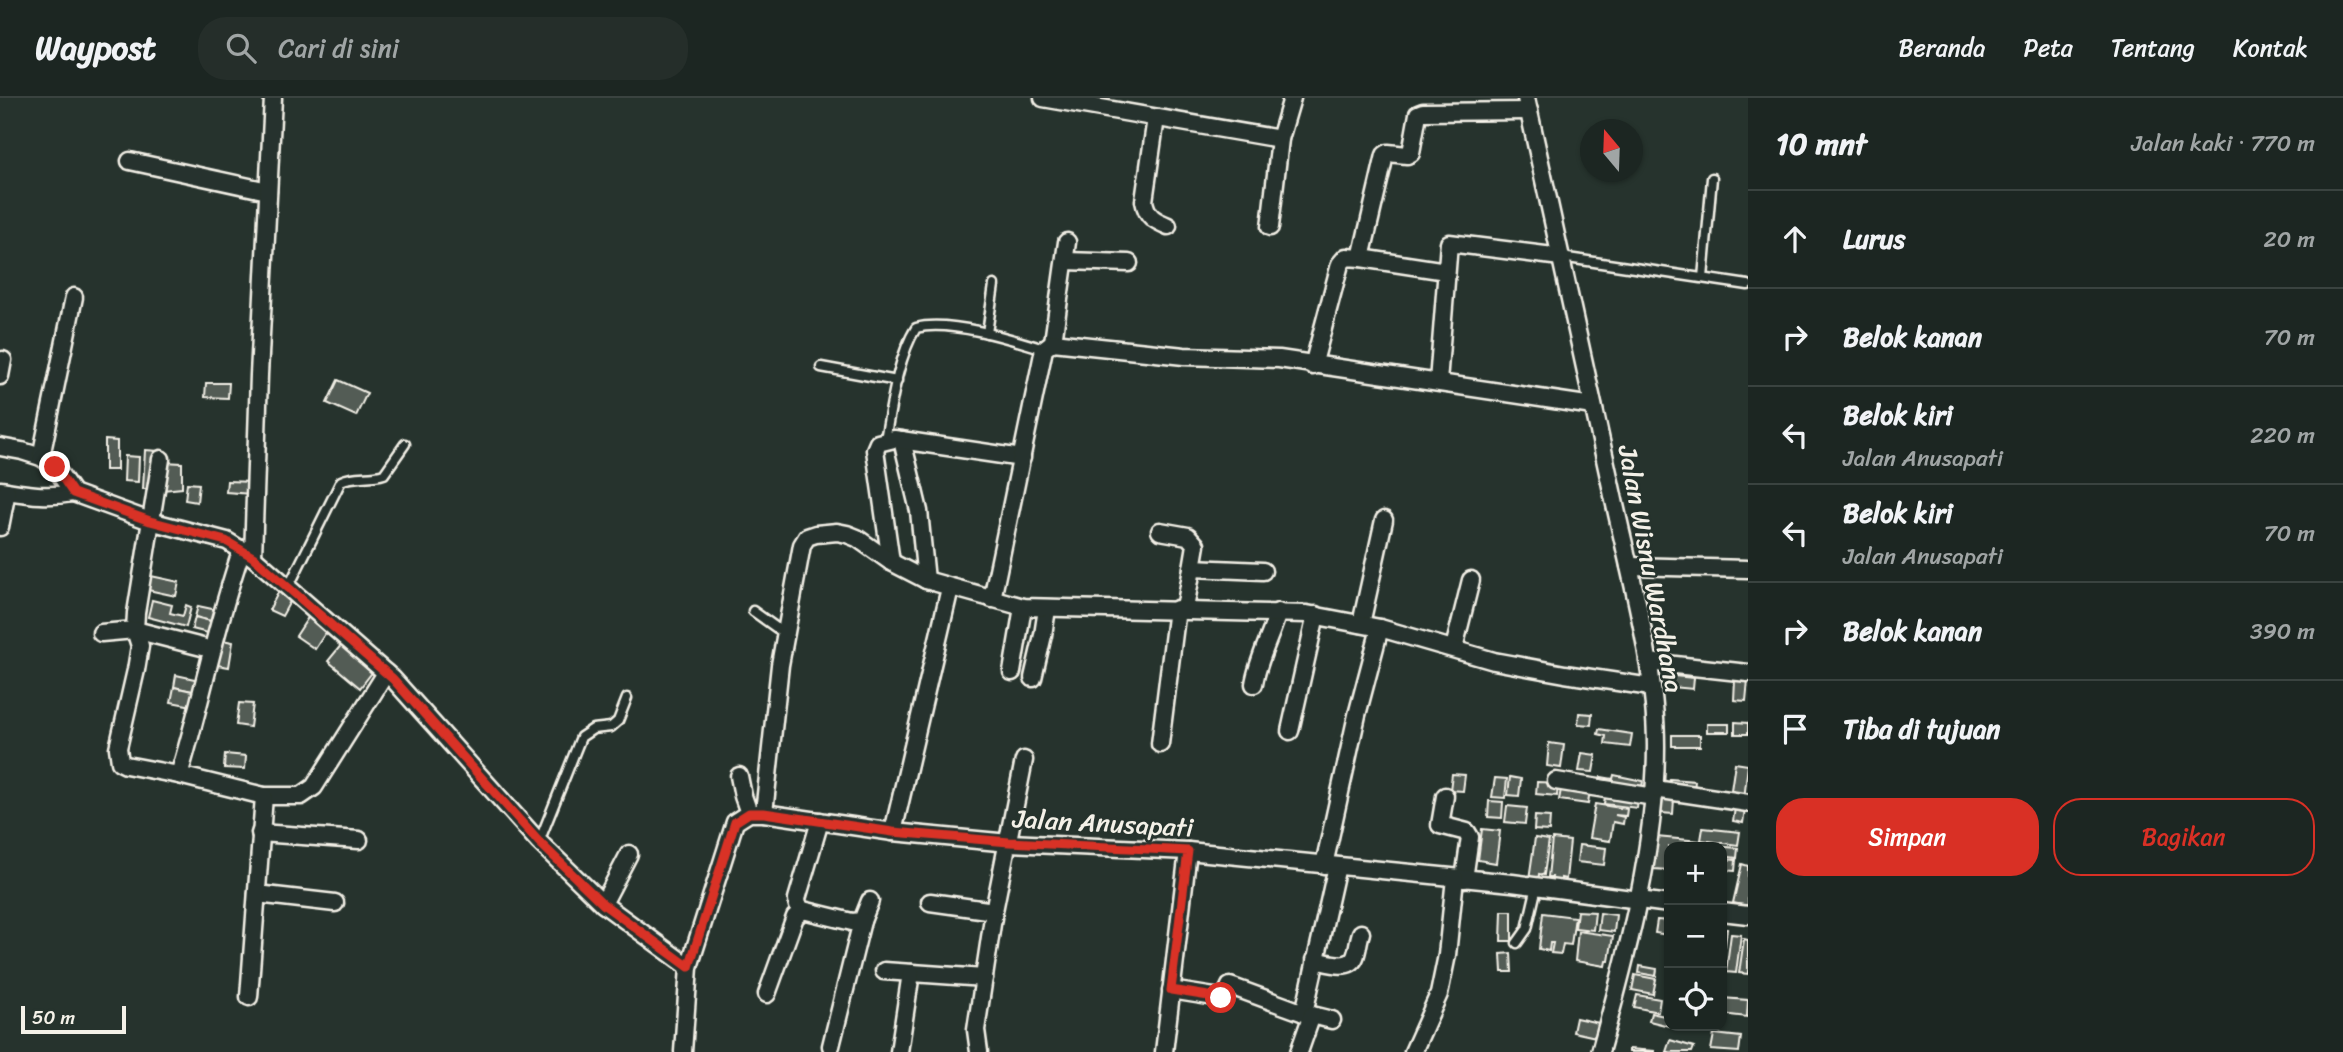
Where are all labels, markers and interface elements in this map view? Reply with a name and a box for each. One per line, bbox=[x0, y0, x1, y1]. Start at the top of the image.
search box bbox=[198, 17, 688, 80]
text: Waypost bbox=[35, 19, 156, 77]
text: Cari di sini bbox=[278, 25, 399, 71]
text: Beranda bbox=[1898, 27, 1985, 69]
text: Peta bbox=[2023, 27, 2073, 69]
text: Tentang bbox=[2111, 27, 2195, 69]
text: Kontak bbox=[2233, 27, 2308, 69]
icon: search bbox=[222, 29, 260, 67]
text: 10 mnt bbox=[1776, 117, 1867, 171]
north arrow bbox=[1580, 119, 1643, 182]
text: Jalan kaki · 770 m bbox=[2131, 123, 2315, 164]
text: Lurus bbox=[1843, 216, 1906, 262]
text: 20 m bbox=[2264, 219, 2315, 260]
icon: ahead bbox=[1776, 220, 1814, 258]
text: Belok kanan bbox=[1843, 314, 1982, 360]
text: 70 m bbox=[2264, 317, 2315, 358]
icon: right bbox=[1776, 318, 1814, 356]
text: Belok kiri bbox=[1843, 392, 1953, 438]
text: 220 m bbox=[2250, 415, 2315, 456]
icon: left bbox=[1776, 416, 1814, 454]
text: Jalan Anusapati bbox=[1843, 438, 2003, 479]
street label: Jalan Wisnu Wardhana bbox=[1604, 440, 1698, 697]
route end bbox=[39, 451, 70, 482]
text: Belok kiri bbox=[1843, 490, 1953, 536]
text: 70 m bbox=[2264, 513, 2315, 554]
icon: left bbox=[1776, 514, 1814, 552]
text: Jalan Anusapati bbox=[1843, 536, 2003, 577]
text: Belok kanan bbox=[1843, 608, 1982, 654]
text: 390 m bbox=[2250, 611, 2315, 652]
icon: right bbox=[1776, 612, 1814, 650]
text: Tiba di tujuan bbox=[1843, 706, 2000, 752]
icon: arrive bbox=[1776, 710, 1814, 748]
street label: Jalan Anusapati bbox=[1010, 795, 1195, 851]
button: Simpan bbox=[1776, 798, 2039, 876]
button: Bagikan bbox=[2053, 798, 2315, 876]
map controls bbox=[1664, 842, 1727, 1031]
button: + bbox=[1664, 842, 1727, 905]
button: − bbox=[1664, 905, 1727, 968]
button: locate bbox=[1664, 968, 1727, 1031]
route start bbox=[1205, 982, 1236, 1013]
text: 50 m bbox=[32, 1001, 75, 1034]
scale bar bbox=[21, 1003, 126, 1035]

